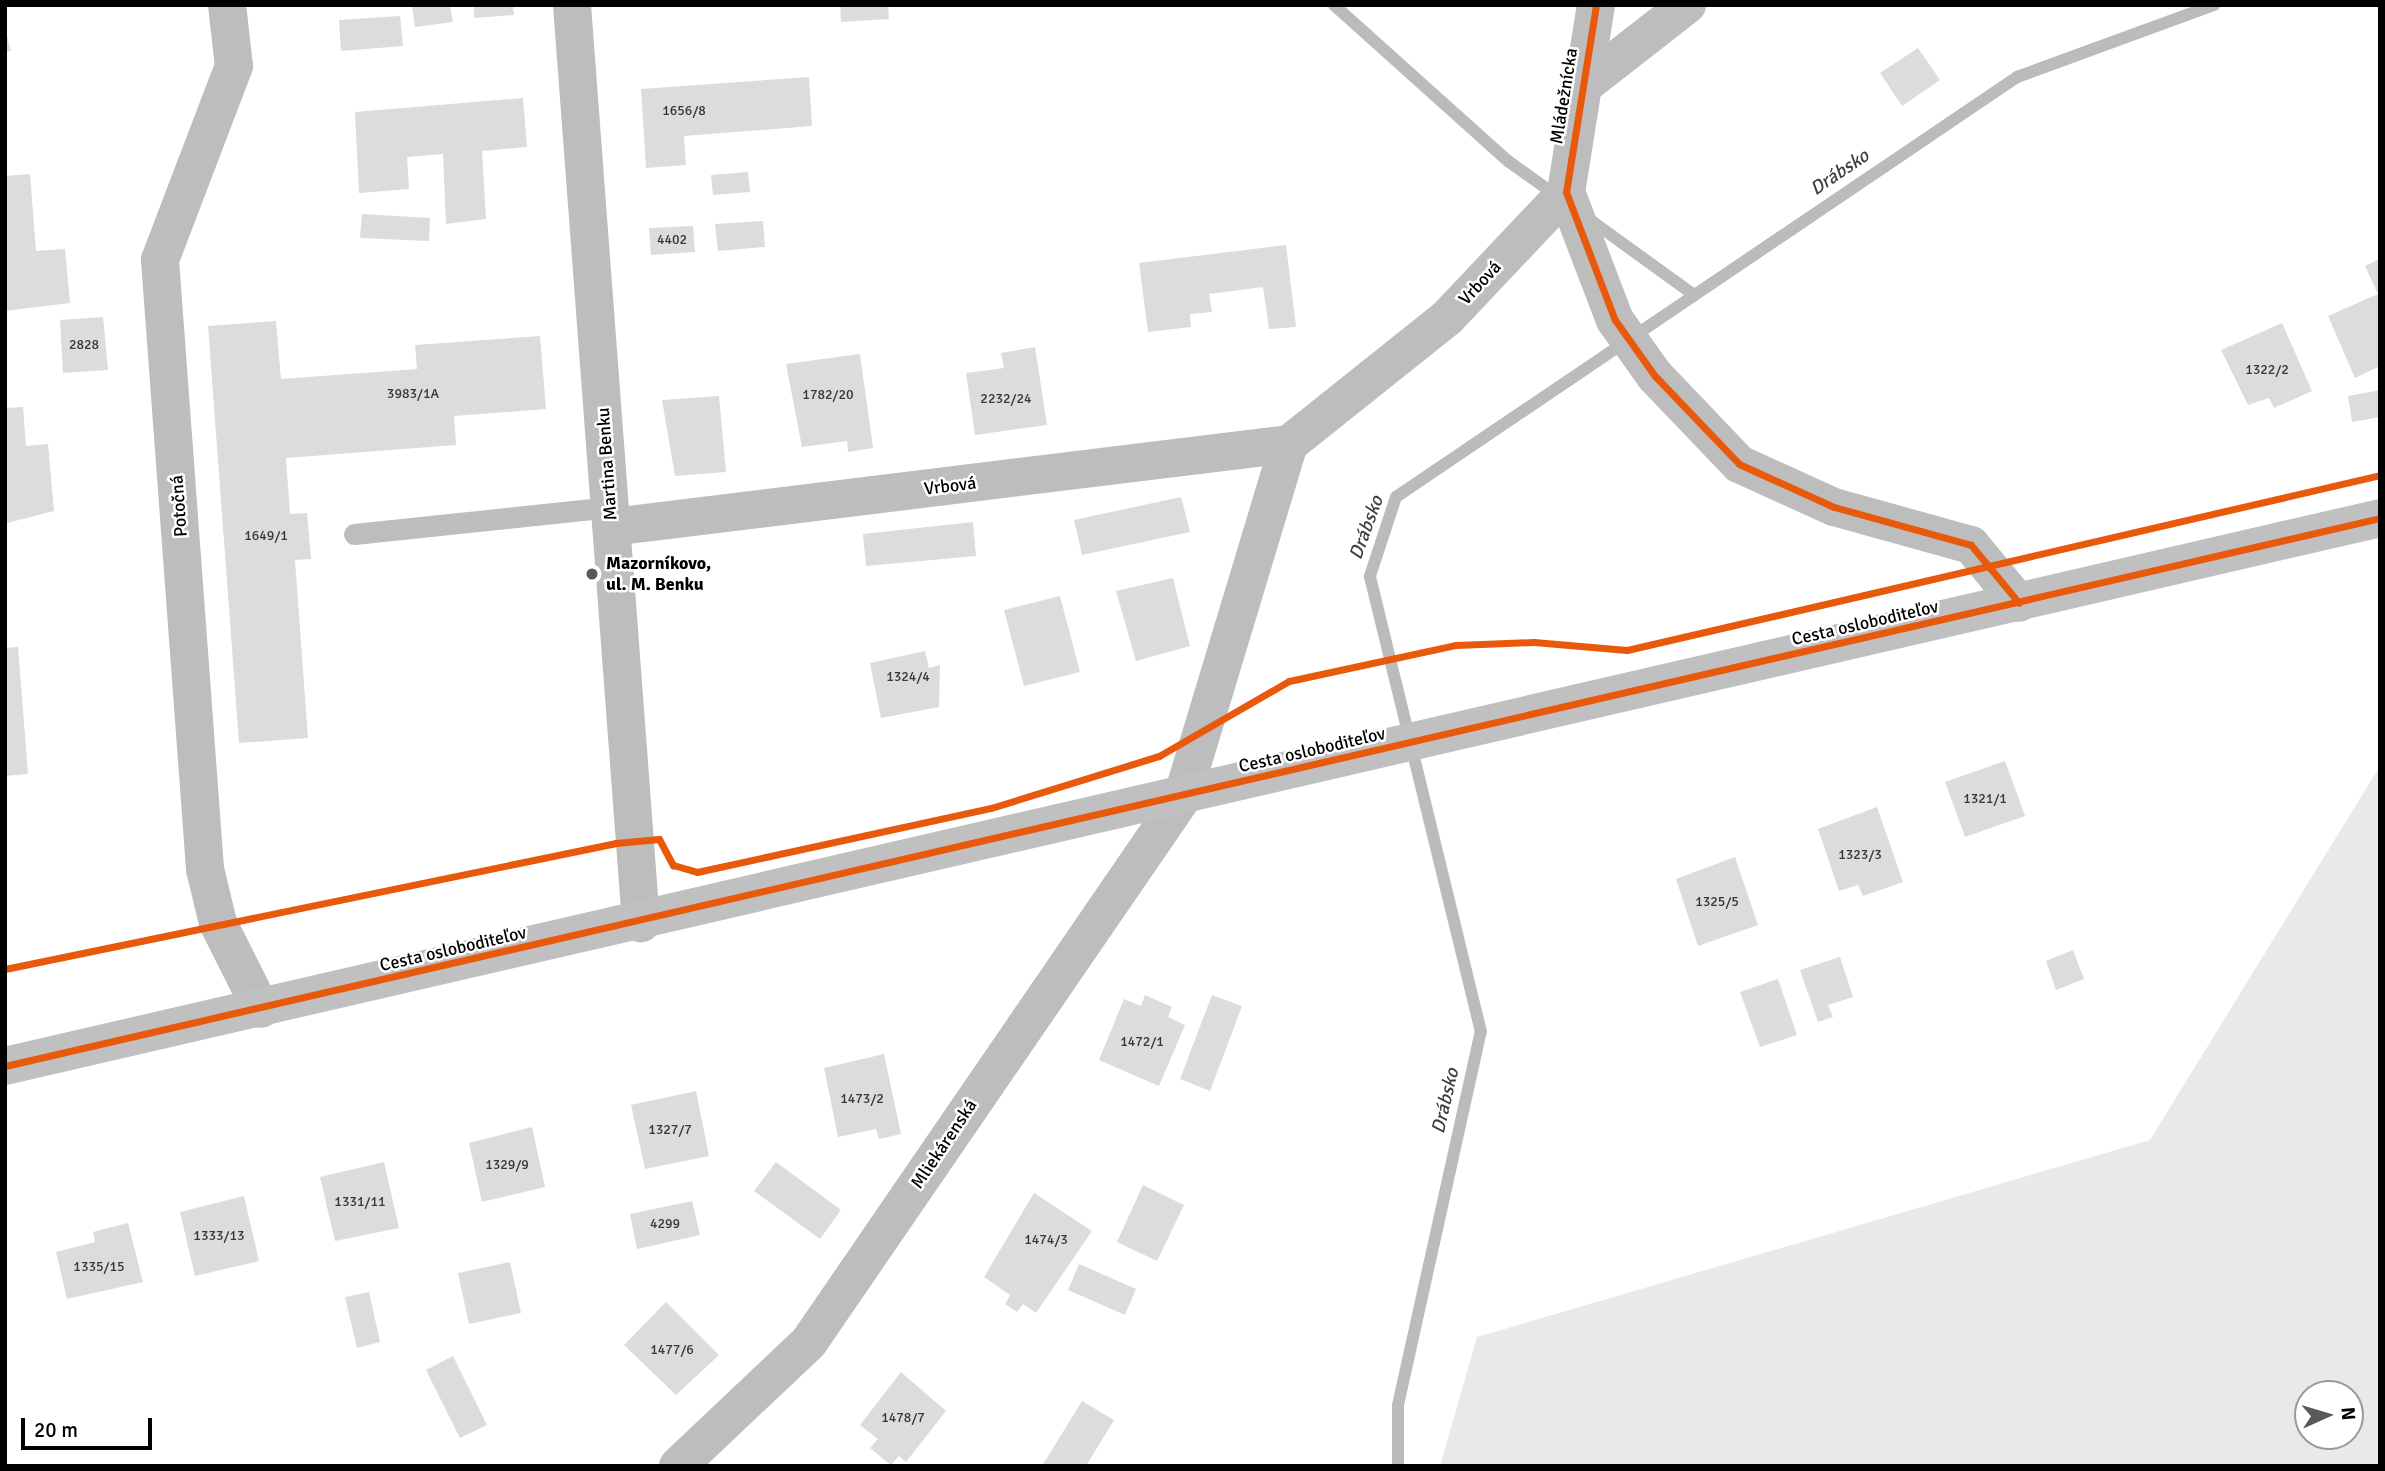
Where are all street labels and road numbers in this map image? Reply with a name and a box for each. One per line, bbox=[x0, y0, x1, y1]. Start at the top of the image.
street label: Mládežnícka bbox=[1546, 46, 1582, 146]
street label: Vrbová bbox=[1454, 256, 1506, 310]
street label: Martina Benku bbox=[592, 407, 622, 521]
street label: Vrbová bbox=[923, 472, 977, 500]
street label: Potočná bbox=[166, 474, 192, 538]
street label: Cesta osloboditeľov bbox=[1790, 596, 1940, 650]
street label: Cesta osloboditeľov bbox=[1237, 723, 1387, 777]
street label: Cesta osloboditeľov bbox=[378, 922, 528, 976]
street label: Mliekárenská bbox=[906, 1095, 982, 1193]

